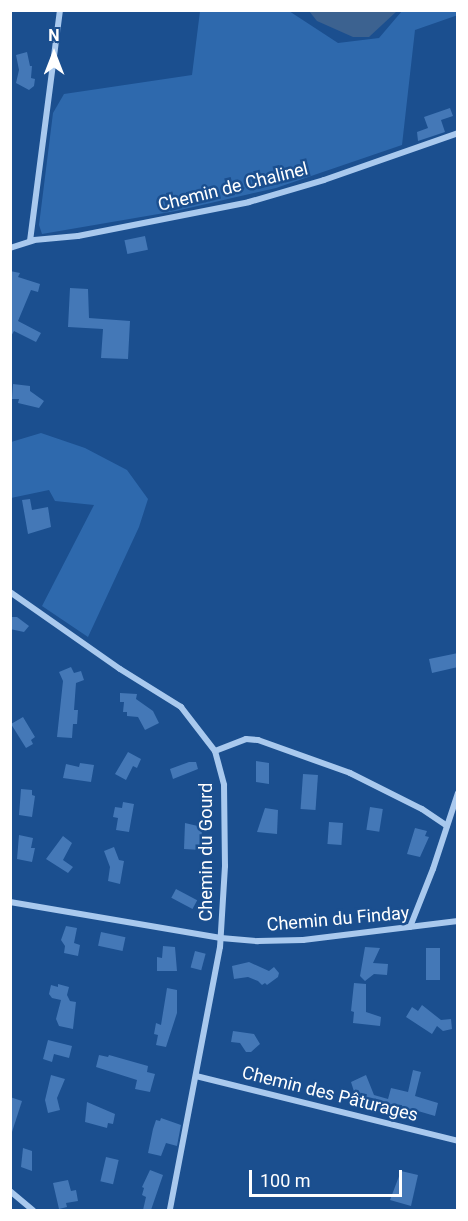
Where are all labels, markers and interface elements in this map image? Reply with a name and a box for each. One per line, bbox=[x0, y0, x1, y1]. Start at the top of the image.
north arrow bbox=[24, 24, 84, 84]
text: N bbox=[48, 26, 60, 45]
street label: Chemin de Chalinel bbox=[156, 158, 310, 216]
street label: Chemin du Gourd bbox=[195, 783, 217, 921]
street label: Chemin du Finday bbox=[266, 902, 410, 936]
street label: Chemin des Pâturages bbox=[240, 1062, 420, 1126]
scale bar bbox=[252, 1158, 405, 1196]
text: 100 m bbox=[260, 1170, 311, 1191]

